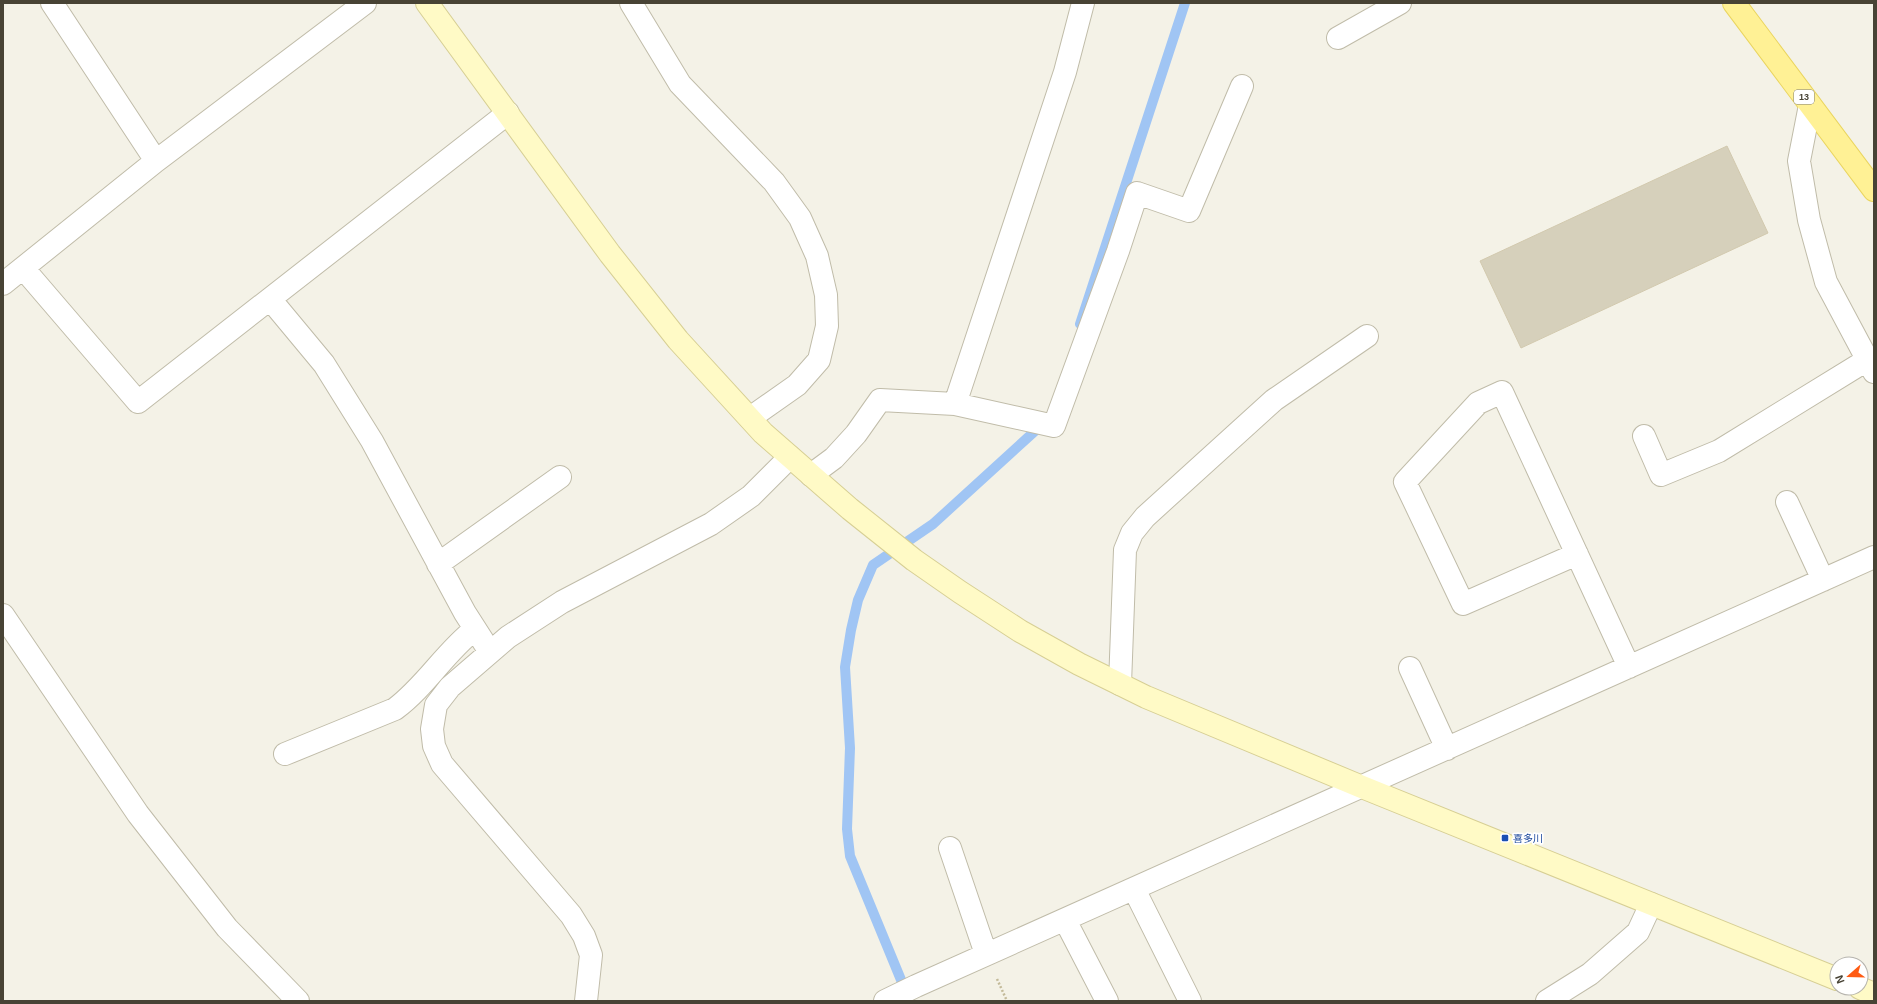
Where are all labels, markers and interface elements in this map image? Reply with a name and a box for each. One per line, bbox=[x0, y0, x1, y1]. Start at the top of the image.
road number: 13 bbox=[1794, 90, 1814, 104]
marker: 喜多川 bbox=[1500, 833, 1510, 843]
place label: 喜多川 bbox=[1513, 833, 1543, 844]
north arrow bbox=[1829, 956, 1869, 996]
text: N bbox=[1833, 974, 1847, 985]

